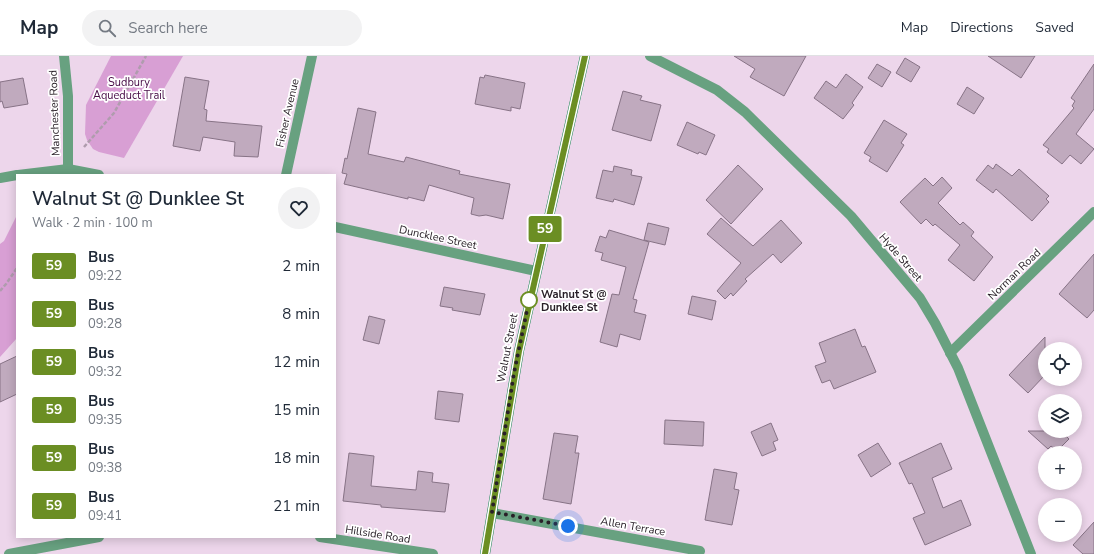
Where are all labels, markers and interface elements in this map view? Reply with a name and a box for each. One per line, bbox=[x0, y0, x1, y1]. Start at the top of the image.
search box bbox=[82, 10, 362, 46]
text: Map bbox=[20, 15, 58, 41]
icon: search bbox=[96, 17, 118, 39]
text: Search here bbox=[128, 18, 208, 38]
text: Map bbox=[901, 18, 928, 37]
text: Directions bbox=[950, 18, 1013, 37]
text: Saved bbox=[1035, 18, 1074, 37]
street label: Manchester Road bbox=[46, 70, 63, 156]
park label: Sudbury Aqueduct Trail bbox=[93, 75, 166, 103]
street label: Fisher Avenue bbox=[272, 77, 303, 149]
text: Walnut St @ Dunklee St bbox=[32, 186, 244, 212]
button: heart bbox=[278, 187, 320, 229]
text: Walk · 2 min · 100 m bbox=[32, 214, 153, 232]
line badge: 59 bbox=[527, 216, 563, 242]
text: 59 bbox=[537, 219, 553, 238]
street label: Duncklee Street bbox=[398, 222, 478, 253]
street label: Hyde Street bbox=[876, 230, 926, 285]
street label: Norman Road bbox=[985, 245, 1044, 303]
text: Bus bbox=[88, 247, 114, 267]
text: 59 bbox=[46, 256, 62, 275]
text: 2 min bbox=[282, 256, 320, 276]
text: 09:22 bbox=[88, 267, 122, 285]
place label: Walnut St @ Dunklee St bbox=[541, 287, 607, 315]
marker: Walnut St @ Dunklee St bbox=[520, 291, 538, 309]
text: Bus bbox=[88, 295, 114, 315]
text: 59 bbox=[46, 304, 62, 323]
text: 8 min bbox=[282, 304, 320, 324]
street label: Walnut Street bbox=[493, 312, 522, 384]
text: 09:28 bbox=[88, 315, 122, 333]
map controls bbox=[1038, 342, 1082, 542]
button: locate bbox=[1038, 342, 1082, 386]
text: Bus bbox=[88, 343, 114, 363]
text: 59 bbox=[46, 352, 62, 371]
text: 12 min bbox=[273, 352, 320, 372]
text: 09:32 bbox=[88, 363, 122, 381]
text: Bus bbox=[88, 391, 114, 411]
button: layers bbox=[1038, 394, 1082, 438]
text: 59 bbox=[46, 400, 62, 419]
text: 15 min bbox=[273, 400, 320, 420]
text: 09:35 bbox=[88, 411, 122, 429]
text: Bus bbox=[88, 439, 114, 459]
button: + bbox=[1038, 446, 1082, 490]
text: 59 bbox=[46, 448, 62, 467]
text: 18 min bbox=[273, 448, 320, 468]
text: 09:38 bbox=[88, 459, 122, 477]
text: Bus bbox=[88, 487, 114, 507]
text: 59 bbox=[46, 496, 62, 515]
text: 21 min bbox=[273, 496, 320, 516]
button: − bbox=[1038, 498, 1082, 542]
text: 09:41 bbox=[88, 507, 122, 525]
street label: Allen Terrace bbox=[599, 513, 667, 540]
your location bbox=[558, 516, 578, 536]
street label: Hillside Road bbox=[344, 522, 412, 547]

